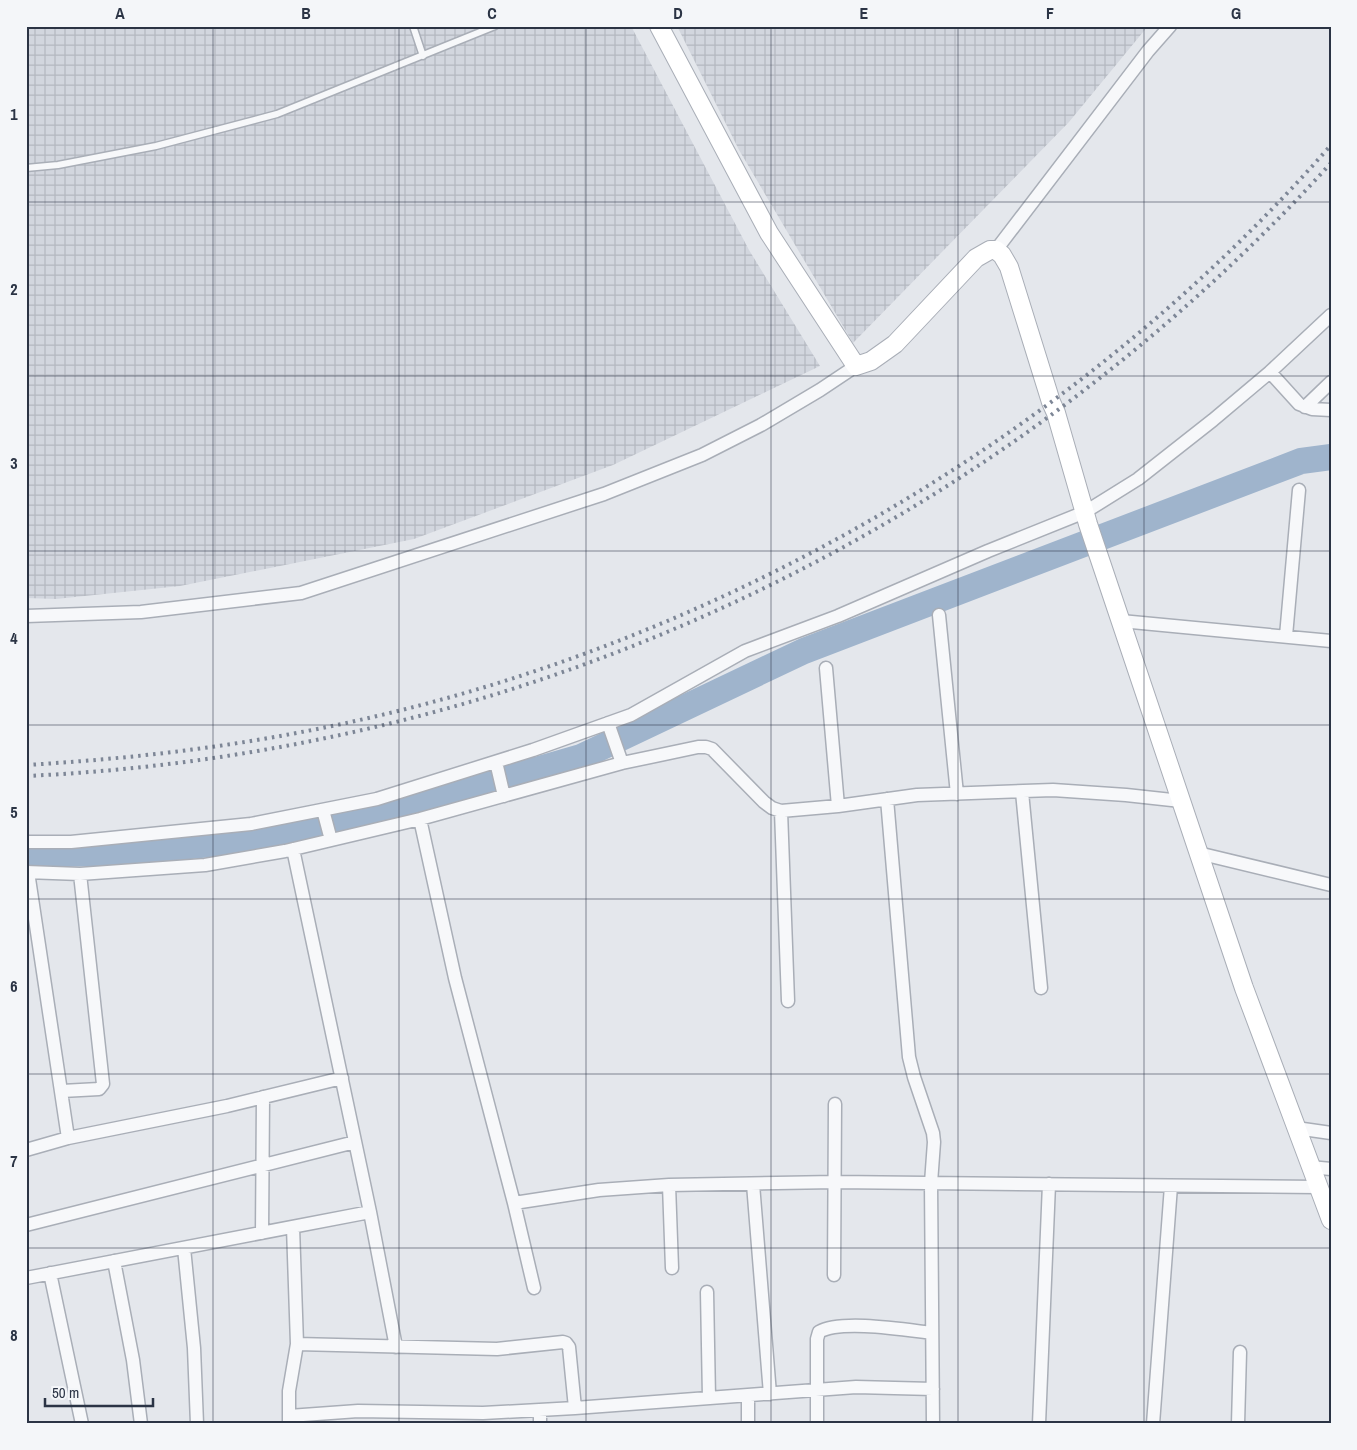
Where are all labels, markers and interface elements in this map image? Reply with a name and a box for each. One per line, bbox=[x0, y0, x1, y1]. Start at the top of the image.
text: A bbox=[115, 2, 125, 24]
text: B bbox=[301, 2, 311, 24]
text: C bbox=[487, 2, 497, 24]
text: D bbox=[673, 2, 683, 24]
text: E bbox=[860, 2, 869, 24]
text: F bbox=[1046, 2, 1054, 24]
text: G bbox=[1231, 2, 1241, 24]
text: 1 bbox=[10, 103, 18, 125]
text: 2 bbox=[10, 278, 18, 300]
text: 3 bbox=[10, 452, 18, 474]
text: 4 bbox=[10, 627, 18, 649]
text: 5 bbox=[10, 801, 18, 823]
text: 6 bbox=[10, 975, 18, 997]
text: 7 bbox=[10, 1150, 18, 1172]
text: 8 bbox=[10, 1324, 18, 1346]
scale bar bbox=[45, 1375, 152, 1407]
text: 50 m bbox=[52, 1382, 79, 1403]

